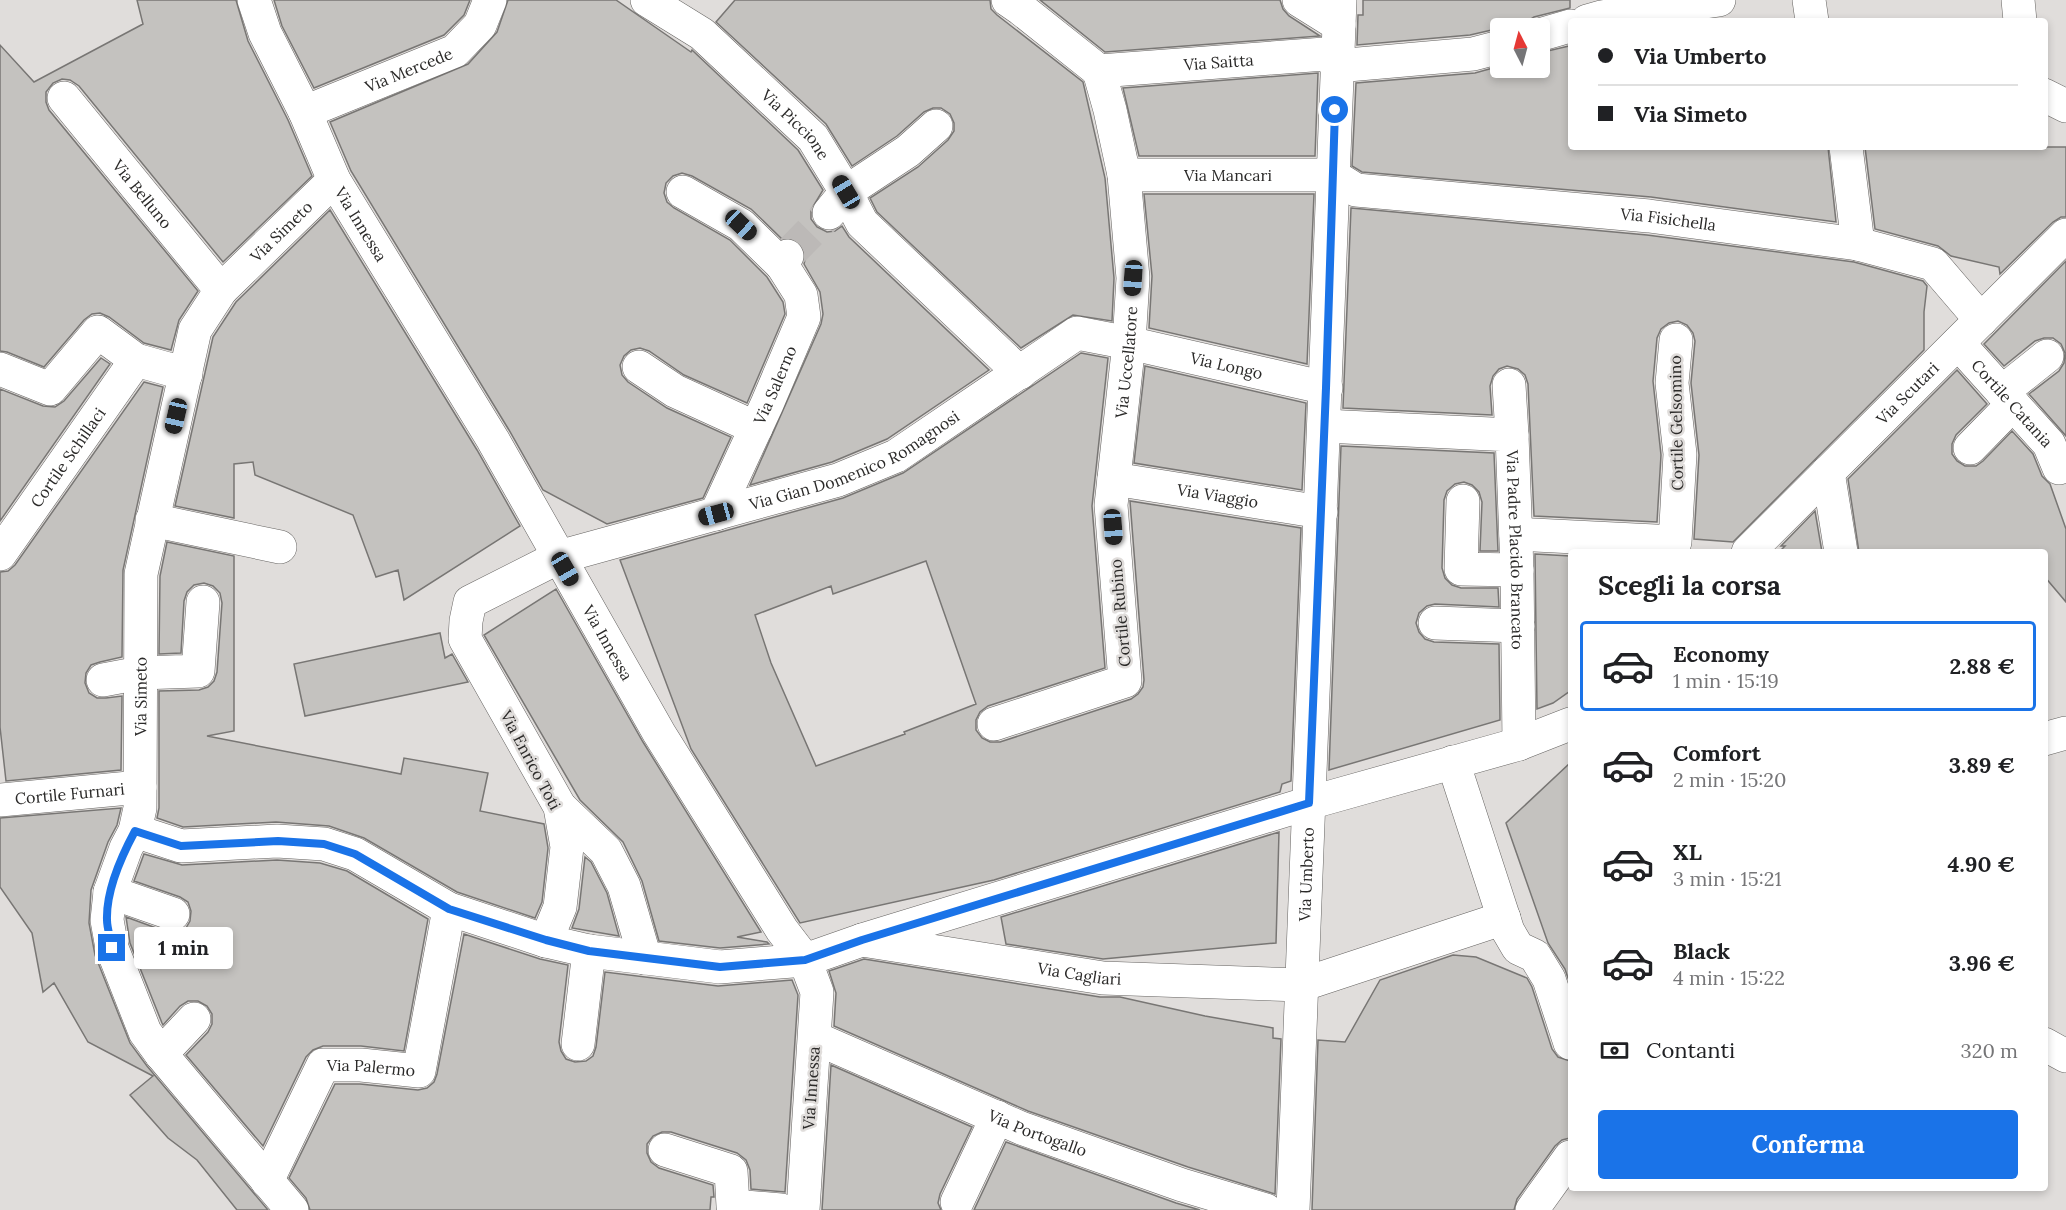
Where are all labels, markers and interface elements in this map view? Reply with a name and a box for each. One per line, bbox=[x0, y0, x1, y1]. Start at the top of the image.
north arrow bbox=[1490, 18, 1550, 78]
map controls bbox=[1490, 18, 1550, 78]
text: Via Umberto bbox=[1634, 42, 1766, 70]
street label: Via Mercede bbox=[361, 43, 456, 97]
street label: Via Saitta bbox=[1182, 49, 1254, 75]
street label: Via Piccione bbox=[756, 84, 834, 164]
route start bbox=[1321, 96, 1348, 123]
text: Via Simeto bbox=[1634, 100, 1747, 128]
street label: Via Belluno bbox=[108, 155, 177, 233]
street label: Via Mancari bbox=[1183, 165, 1272, 185]
car bbox=[829, 172, 863, 212]
street label: Via Innessa bbox=[330, 182, 391, 265]
street label: Via Simeto bbox=[245, 197, 317, 267]
street label: Via Fisichella bbox=[1619, 203, 1717, 235]
car bbox=[722, 206, 760, 244]
car bbox=[1123, 259, 1143, 297]
street label: Via Uccellatore bbox=[1111, 305, 1141, 420]
street label: Via Salerno bbox=[749, 343, 801, 428]
street label: Via Longo bbox=[1187, 347, 1265, 383]
street label: Cortile Gelsomino bbox=[1665, 355, 1687, 491]
street label: Cortile Catania bbox=[1967, 355, 2057, 451]
street label: Via Scutari bbox=[1871, 358, 1943, 429]
car bbox=[163, 396, 189, 436]
street label: Cortile Schillaci bbox=[26, 404, 110, 511]
street label: Via Gian Domenico Romagnosi bbox=[746, 406, 963, 514]
street label: Via Padre Placido Brancato bbox=[1503, 449, 1528, 650]
street label: Via Viaggio bbox=[1175, 479, 1260, 512]
car bbox=[696, 501, 736, 527]
car bbox=[1103, 508, 1123, 546]
car bbox=[548, 549, 582, 589]
street label: Cortile Rubino bbox=[1105, 558, 1135, 668]
text: Scegli la corsa bbox=[1598, 568, 1781, 602]
street label: Via Innessa bbox=[578, 601, 637, 684]
icon: car bbox=[1601, 639, 1655, 693]
text: Economy bbox=[1673, 640, 1769, 668]
text: 2.88 € bbox=[1949, 652, 2015, 680]
street label: Via Simeto bbox=[130, 657, 151, 737]
text: 1 min · 15:19 bbox=[1673, 668, 1779, 693]
street label: Via Enrico Toti bbox=[496, 706, 566, 813]
icon: car bbox=[1601, 738, 1655, 792]
text: Comfort bbox=[1673, 739, 1761, 767]
text: 3.89 € bbox=[1949, 751, 2015, 779]
text: 2 min · 15:20 bbox=[1673, 767, 1787, 792]
street label: Cortile Furnari bbox=[14, 778, 125, 809]
street label: Via Umberto bbox=[1294, 827, 1318, 923]
icon: car bbox=[1601, 837, 1655, 891]
text: XL bbox=[1673, 838, 1702, 866]
text: 4.90 € bbox=[1948, 850, 2015, 878]
text: 3 min · 15:21 bbox=[1673, 866, 1782, 891]
callout: 1 min bbox=[133, 927, 232, 969]
route end bbox=[98, 934, 125, 961]
text: 1 min bbox=[158, 935, 209, 960]
icon: car bbox=[1601, 936, 1655, 990]
text: Black bbox=[1673, 937, 1730, 965]
text: 3.96 € bbox=[1949, 949, 2015, 977]
street label: Via Cagliari bbox=[1035, 958, 1122, 989]
text: 4 min · 15:22 bbox=[1673, 965, 1785, 990]
icon: cash bbox=[1598, 1034, 1631, 1067]
text: Contanti bbox=[1646, 1036, 1735, 1064]
text: 320 m bbox=[1961, 1038, 2018, 1063]
street label: Via Innessa bbox=[798, 1046, 824, 1131]
street label: Via Palermo bbox=[326, 1055, 416, 1081]
street label: Via Portogallo bbox=[984, 1105, 1090, 1161]
button: Conferma bbox=[1598, 1110, 2018, 1179]

